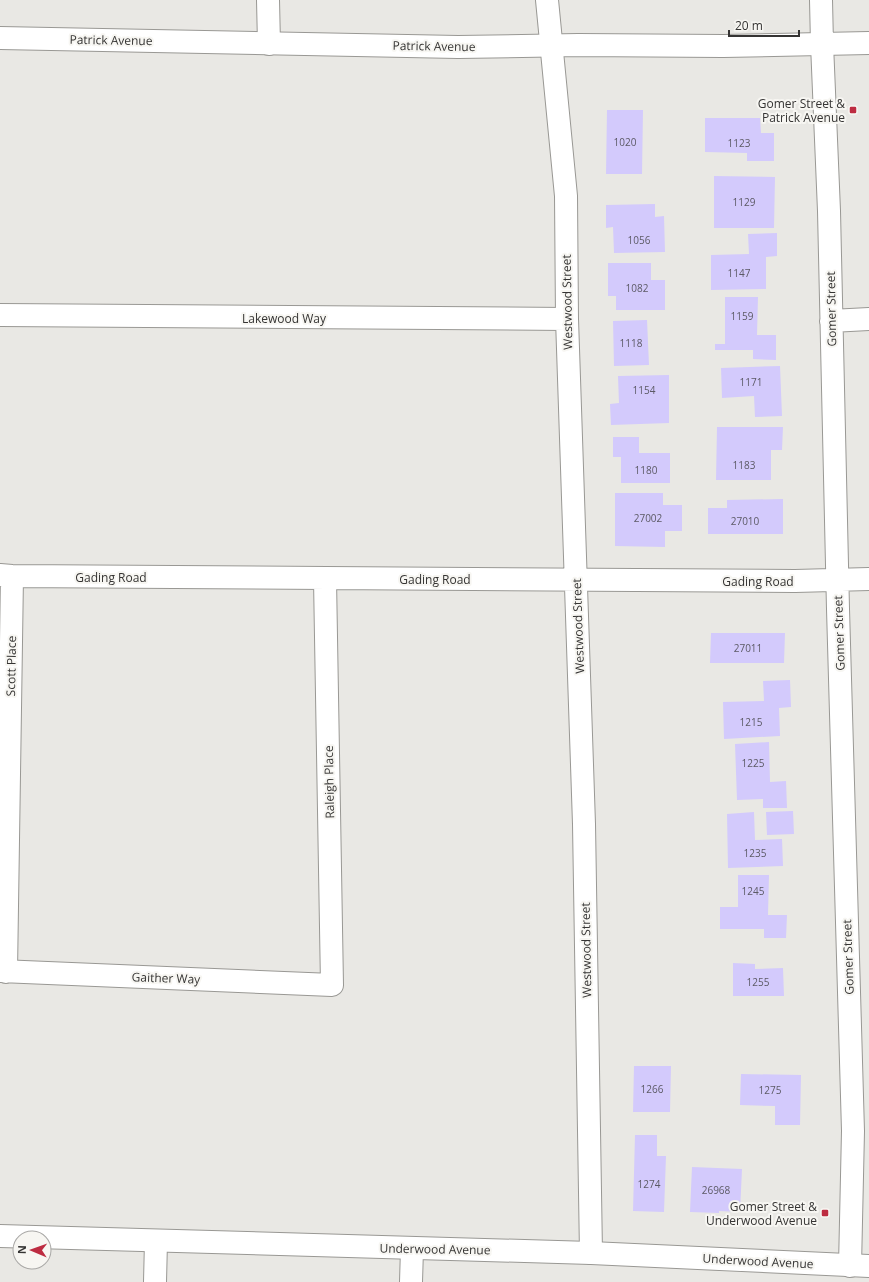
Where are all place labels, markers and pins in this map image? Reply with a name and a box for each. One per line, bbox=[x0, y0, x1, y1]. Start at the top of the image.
place label: Gomer Street & Patrick Avenue bbox=[758, 95, 845, 126]
marker: Gomer Street & Patrick Avenue bbox=[848, 105, 858, 115]
place label: Gomer Street & Underwood Avenue bbox=[706, 1198, 817, 1229]
marker: Gomer Street & Underwood Avenue bbox=[820, 1208, 830, 1218]

